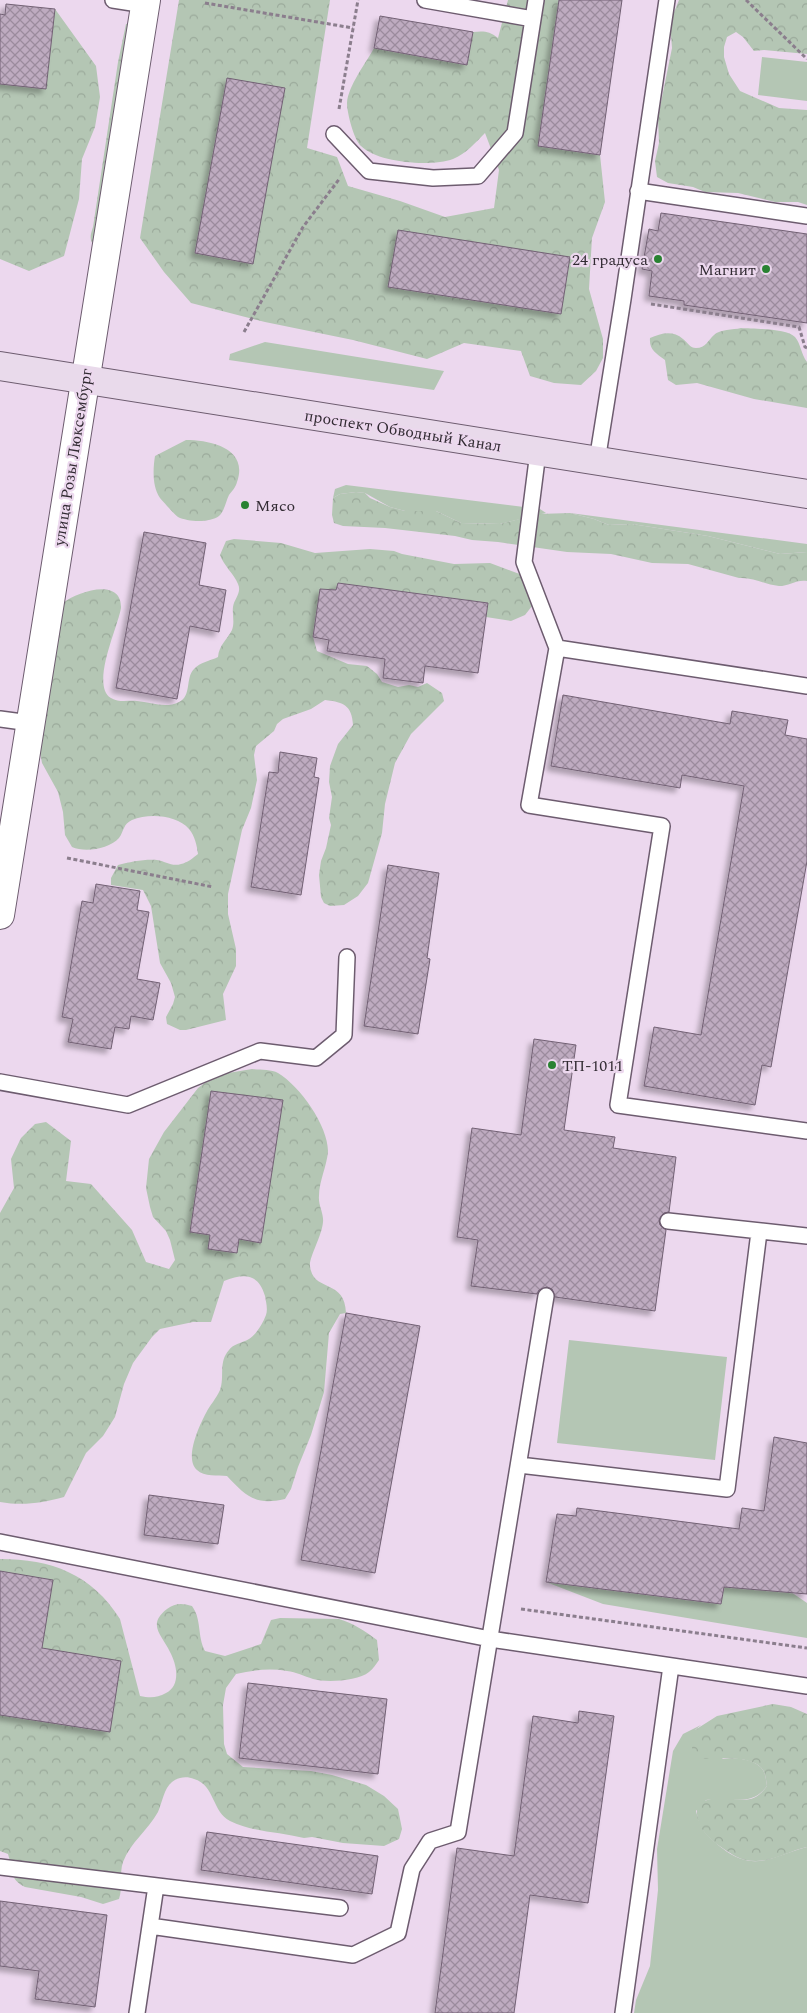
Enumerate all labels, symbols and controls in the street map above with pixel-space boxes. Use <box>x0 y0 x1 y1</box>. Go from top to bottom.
place label: 24 градуса <box>572 248 648 272</box>
marker: 24 градуса <box>652 253 664 265</box>
place label: Магнит <box>699 258 756 282</box>
marker: Магнит <box>760 263 772 275</box>
street label: улица Розы Люксембург <box>47 367 99 549</box>
street label: проспект Обводный Канал <box>303 404 503 458</box>
place label: Мясо <box>255 494 295 518</box>
marker: Мясо <box>239 499 251 511</box>
place label: ТП-1011 <box>562 1054 623 1078</box>
marker: ТП-1011 <box>546 1059 558 1071</box>

